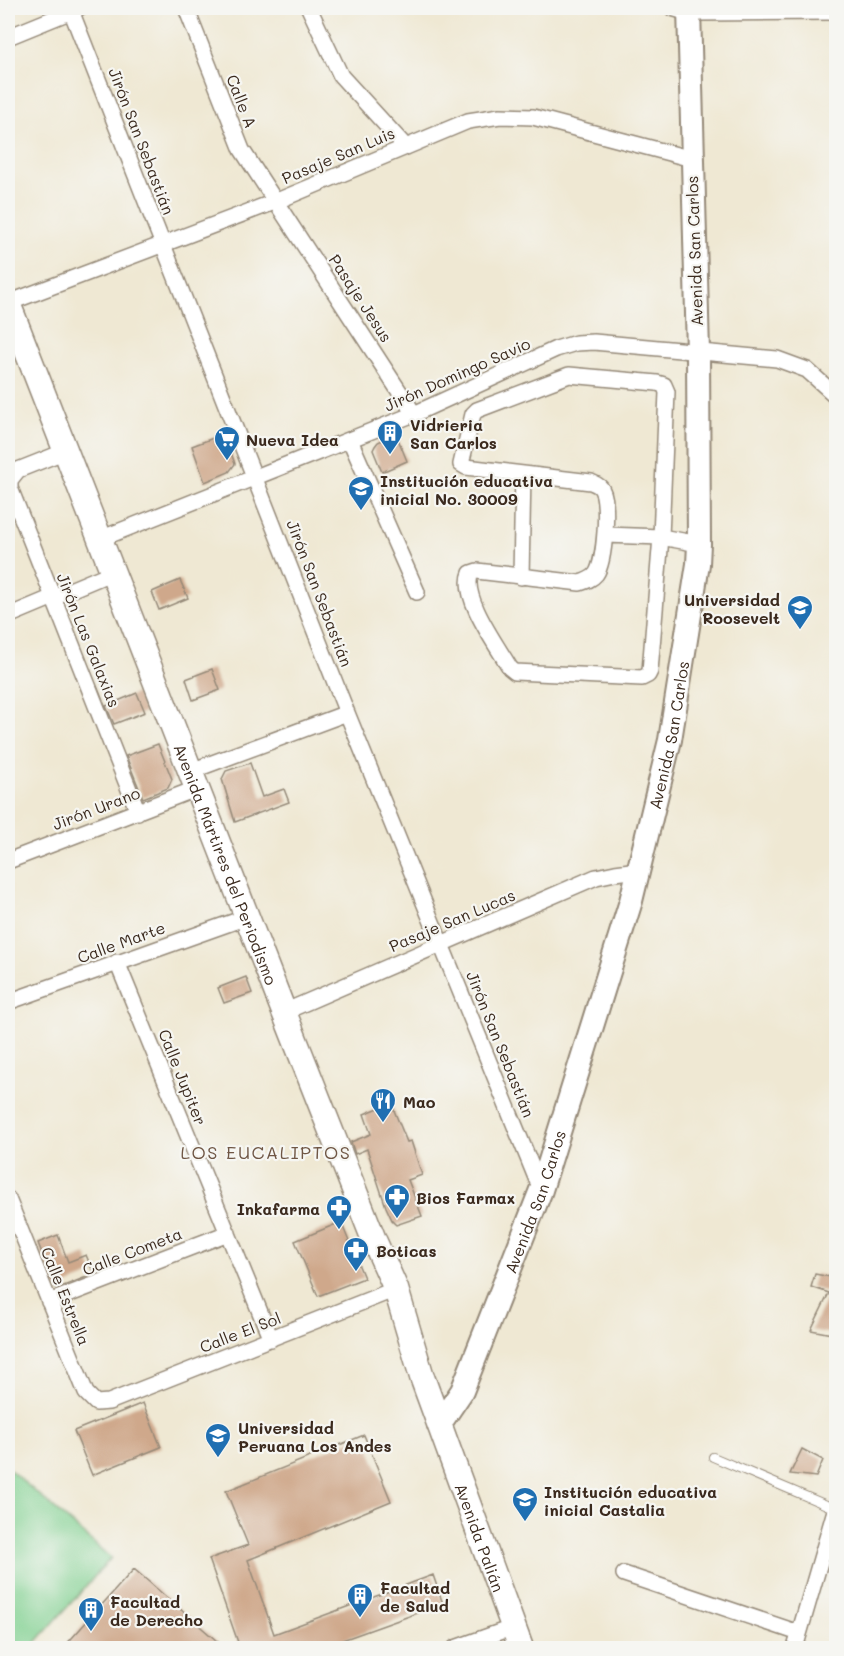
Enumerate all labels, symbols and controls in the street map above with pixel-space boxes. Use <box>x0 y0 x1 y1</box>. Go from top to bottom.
street label: Jirón San Sebastián <box>104 65 180 217</box>
street label: Calle A <box>222 71 262 131</box>
street label: Pasaje San Luis <box>278 122 398 188</box>
street label: Avenida San Carlos <box>681 175 707 327</box>
street label: Pasaje Jesus <box>325 250 397 346</box>
street label: Jirón Domingo Savio <box>381 332 533 416</box>
place label: Vidrieria San Carlos <box>410 414 497 453</box>
building icon: Vidrieria San Carlos <box>375 418 405 456</box>
supermarket icon: Nueva Idea <box>212 424 242 462</box>
place label: Nueva Idea <box>246 429 339 450</box>
place label: Institución educativa inicial No. 30009 <box>380 470 553 509</box>
school or university icon: Institución educativa inicial No. 30009 <box>346 474 376 512</box>
street label: Jirón San Sebastián <box>282 517 358 669</box>
street label: Jirón Las Galaxias <box>52 570 126 710</box>
place label: Universidad Roosevelt <box>684 589 780 628</box>
school or university icon: Universidad Roosevelt <box>785 593 815 631</box>
street label: Avenida San Carlos <box>643 659 693 811</box>
street label: Avenida Mártires del Periodismo <box>170 740 283 988</box>
street label: Jirón Urano <box>49 782 143 834</box>
street label: Pasaje San Lucas <box>386 884 518 956</box>
street label: Calle Marte <box>74 916 168 968</box>
street label: Jirón San Sebastián <box>462 968 540 1120</box>
street label: Calle Jupiter <box>154 1026 212 1128</box>
restaurant icon: Mao <box>368 1086 398 1124</box>
place label: Mao <box>403 1091 436 1112</box>
street label: Avenida San Carlos <box>499 1127 570 1276</box>
district label: LOS EUCALIPTOS <box>180 1140 352 1164</box>
pharmacy icon: Bios Farmax <box>382 1182 412 1220</box>
place label: Bios Farmax <box>416 1187 515 1208</box>
pharmacy icon: Inkafarma <box>324 1193 354 1231</box>
place label: Inkafarma <box>237 1198 320 1219</box>
street label: Calle Cometa <box>79 1222 185 1280</box>
pharmacy icon: Boticas <box>341 1235 371 1273</box>
place label: Boticas <box>376 1240 436 1261</box>
street label: Calle Estrella <box>37 1244 95 1348</box>
street label: Calle El Sol <box>196 1307 284 1357</box>
place label: Universidad Peruana Los Andes <box>238 1417 391 1456</box>
school or university icon: Universidad Peruana Los Andes <box>203 1421 233 1459</box>
street label: Avenida Palián <box>451 1480 510 1595</box>
place label: Institución educativa inicial Castalia <box>544 1481 717 1520</box>
school or university icon: Institución educativa inicial Castalia <box>510 1485 540 1523</box>
place label: Facultad de Salud <box>380 1577 450 1616</box>
building icon: Facultad de Salud <box>345 1581 375 1619</box>
place label: Facultad de Derecho <box>110 1591 203 1630</box>
building icon: Facultad de Derecho <box>76 1595 106 1633</box>

